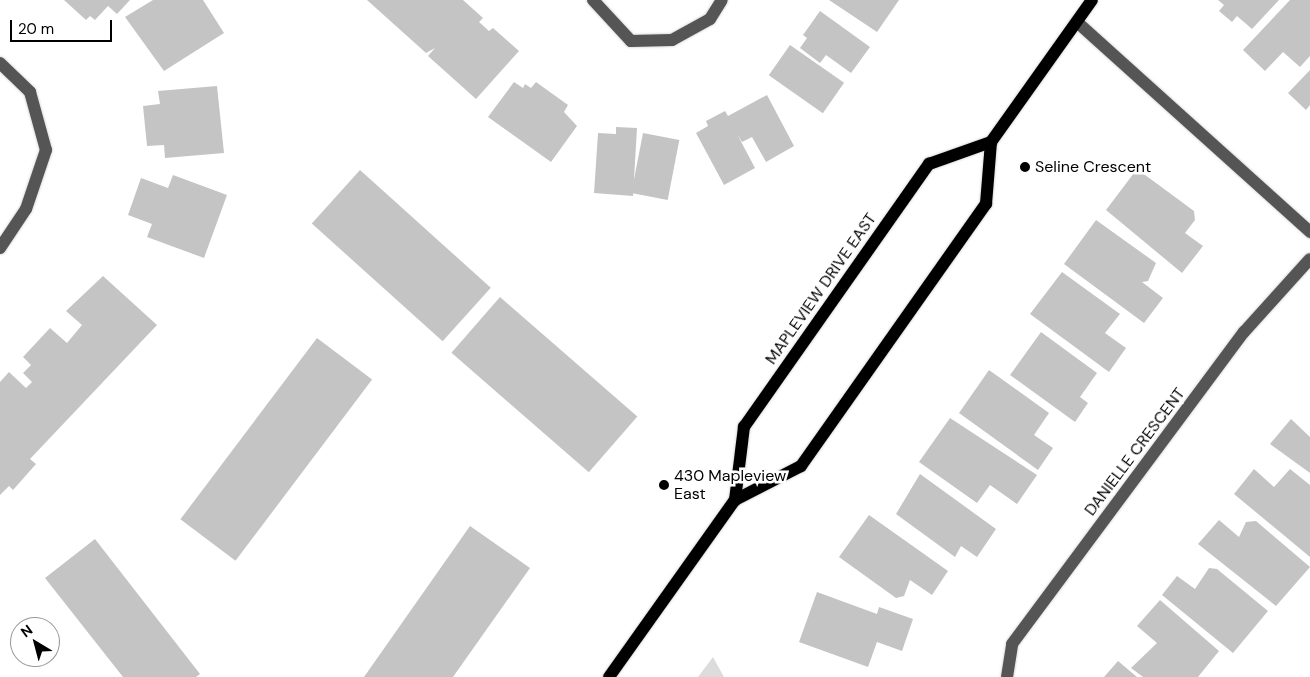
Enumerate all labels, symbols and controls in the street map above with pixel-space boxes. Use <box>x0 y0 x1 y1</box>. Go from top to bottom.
scale bar <box>12 10 115 42</box>
text: 20 m <box>18 19 54 39</box>
place label: Seline Crescent <box>1035 157 1151 177</box>
marker: Seline Crescent <box>1019 161 1031 173</box>
street label: MAPLEVIEW DRIVE EAST <box>762 210 880 368</box>
street label: DANIELLE CRESCENT <box>1081 384 1189 520</box>
place label: 430 Mapleview East <box>674 466 786 504</box>
marker: 430 Mapleview East <box>658 479 670 491</box>
north arrow <box>10 617 60 667</box>
text: N <box>17 621 36 641</box>

